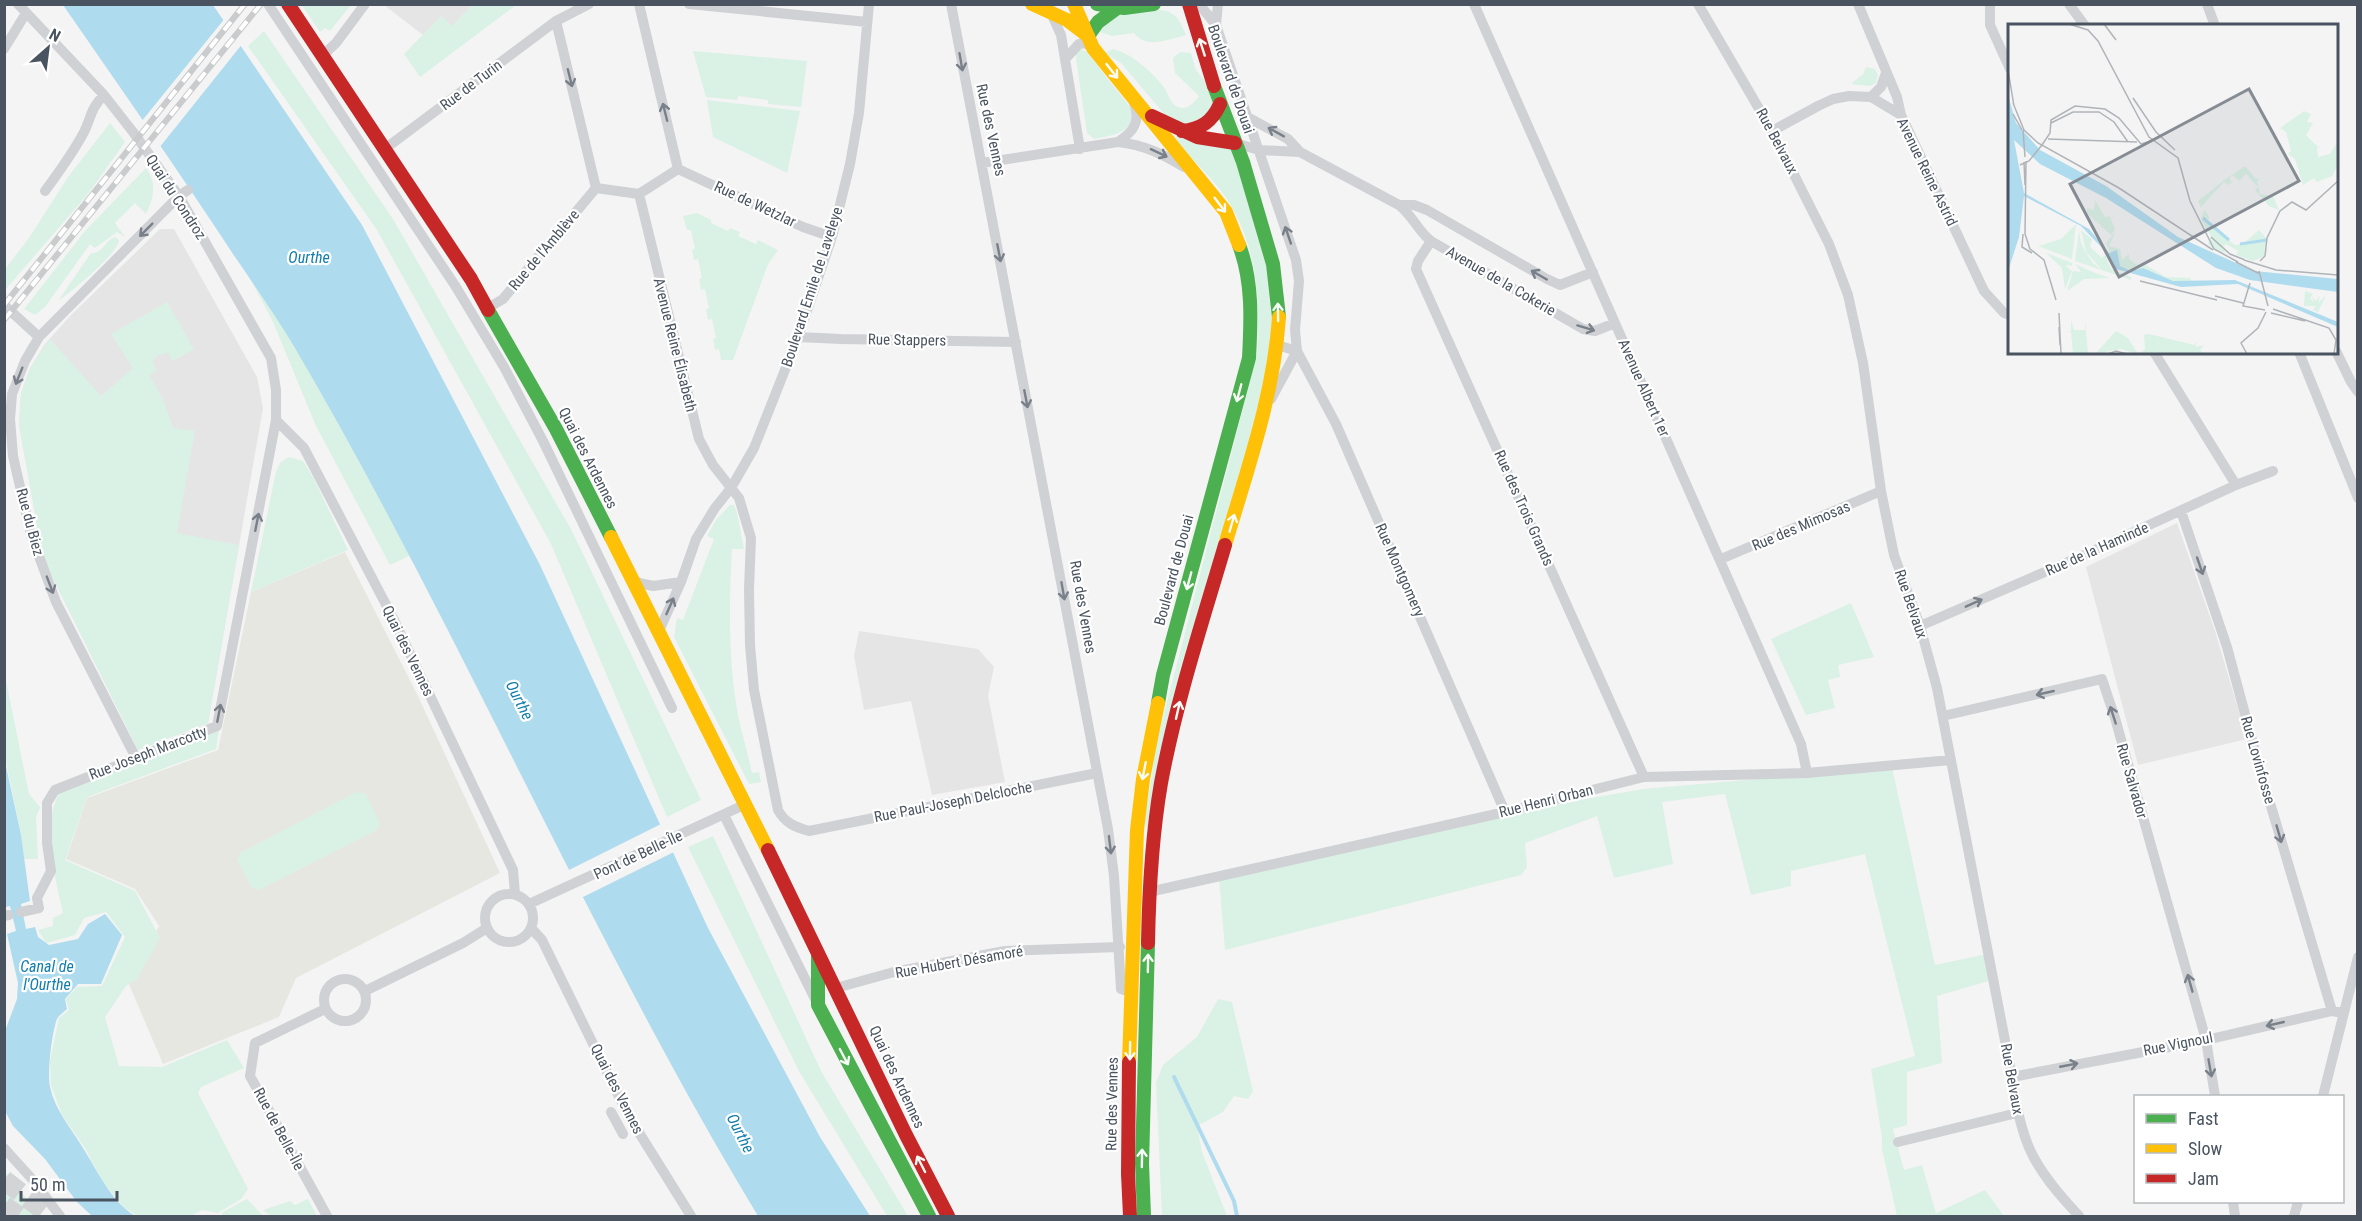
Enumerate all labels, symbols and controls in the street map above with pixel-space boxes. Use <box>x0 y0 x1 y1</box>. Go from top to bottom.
north arrow <box>18 18 78 78</box>
street label: Boulevard de Douai <box>1204 22 1258 136</box>
inset map <box>2008 24 2338 354</box>
text: N <box>46 25 64 46</box>
one-way arrow <box>1196 38 1207 57</box>
one-way arrow <box>956 52 967 71</box>
street label: Rue de Turin <box>436 56 506 114</box>
one-way arrow <box>1106 63 1119 79</box>
one-way arrow <box>564 68 576 87</box>
street label: Rue des Vennes <box>972 82 1010 178</box>
one-way arrow <box>658 103 670 122</box>
street label: Rue Belvaux <box>1752 105 1802 177</box>
street label: Avenue Reine Astrid <box>1893 115 1961 229</box>
one-way arrow <box>1268 126 1285 138</box>
one-way arrow <box>1149 148 1167 159</box>
street label: Quai du Condroz <box>142 151 210 243</box>
street label: Rue de Wetzlar <box>711 177 799 231</box>
one-way arrow <box>1214 197 1226 213</box>
street label: Boulevard Emile de Laveleye <box>778 205 846 369</box>
street label: Rue de l'Amblève <box>505 206 583 294</box>
one-way arrow <box>139 223 154 238</box>
one-way arrow <box>1282 226 1293 245</box>
street label: Avenue de la Cokerie <box>1443 242 1559 320</box>
one-way arrow <box>994 243 1005 263</box>
water label: Ourthe <box>288 248 330 267</box>
one-way arrow <box>1531 269 1548 281</box>
street label: Avenue Reine Élisabeth <box>650 276 700 414</box>
one-way arrow <box>1272 303 1284 323</box>
one-way arrow <box>1576 323 1595 334</box>
street label: Rue Stappers <box>868 330 946 350</box>
street label: Avenue Albert 1er <box>1614 336 1674 440</box>
one-way arrow <box>13 366 24 385</box>
one-way arrow <box>1233 383 1245 402</box>
one-way arrow <box>1021 389 1032 409</box>
street label: Quai des Ardennes <box>555 404 621 512</box>
street label: Rue des Trois Grands <box>1490 447 1558 569</box>
street label: Rue du Biez <box>12 486 48 558</box>
street label: Rue des Mimosas <box>1749 497 1853 555</box>
one-way arrow <box>252 512 263 532</box>
street label: Boulevard de Douai <box>1151 513 1197 627</box>
one-way arrow <box>1227 513 1238 532</box>
street label: Rue de la Haminde <box>2043 518 2151 580</box>
street label: Rue Montgomery <box>1371 520 1429 620</box>
one-way arrow <box>2195 556 2206 575</box>
street label: Rue des Vennes <box>1066 559 1100 655</box>
street label: Rue Belvaux <box>1891 567 1931 641</box>
one-way arrow <box>1182 571 1194 590</box>
one-way arrow <box>45 575 56 594</box>
one-way arrow <box>1058 580 1069 600</box>
one-way arrow <box>1964 597 1982 608</box>
one-way arrow <box>665 598 677 616</box>
street label: Quai des Vennes <box>378 603 438 699</box>
water label: Ourthe <box>502 678 537 723</box>
one-way arrow <box>2035 687 2054 699</box>
one-way arrow <box>1173 701 1184 720</box>
one-way arrow <box>214 704 225 723</box>
one-way arrow <box>2107 706 2118 725</box>
street label: Rue Lovinfosse <box>2237 714 2279 806</box>
street label: Rue Joseph Marcotty <box>86 722 210 784</box>
street label: Rue Salvador <box>2113 741 2151 821</box>
one-way arrow <box>1138 761 1149 780</box>
street label: Rue Paul-Joseph Delcloche <box>873 778 1033 826</box>
street label: Rue Henri Orban <box>1497 781 1595 821</box>
one-way arrow <box>2274 824 2285 843</box>
street label: Pont de Belle-Île <box>591 827 685 883</box>
one-way arrow <box>1105 834 1116 854</box>
street label: Rue Hubert Désamoré <box>894 942 1024 982</box>
one-way arrow <box>1142 954 1154 974</box>
water label: Canal de l'Ourthe <box>20 957 74 994</box>
one-way arrow <box>2183 974 2195 993</box>
one-way arrow <box>2265 1019 2285 1030</box>
street label: Quai des Ardennes <box>865 1023 929 1131</box>
street label: Rue Vignoul <box>2142 1028 2214 1060</box>
one-way arrow <box>1124 1040 1136 1060</box>
street label: Quai des Vennes <box>587 1041 647 1137</box>
street label: Rue Belvaux <box>1997 1042 2027 1116</box>
one-way arrow <box>839 1047 850 1065</box>
street label: Rue des Vennes <box>1102 1057 1122 1151</box>
one-way arrow <box>2205 1058 2216 1077</box>
one-way arrow <box>2059 1059 2079 1070</box>
street label: Rue de Belle-Île <box>250 1085 308 1173</box>
legend <box>2134 1095 2344 1203</box>
text: Fast <box>2188 1108 2219 1129</box>
water label: Ourthe <box>723 1111 758 1156</box>
text: Slow <box>2188 1138 2223 1159</box>
one-way arrow <box>1136 1149 1148 1169</box>
one-way arrow <box>915 1156 926 1174</box>
scale bar <box>21 1164 117 1202</box>
text: Jam <box>2188 1168 2219 1189</box>
text: 50 m <box>30 1174 65 1195</box>

